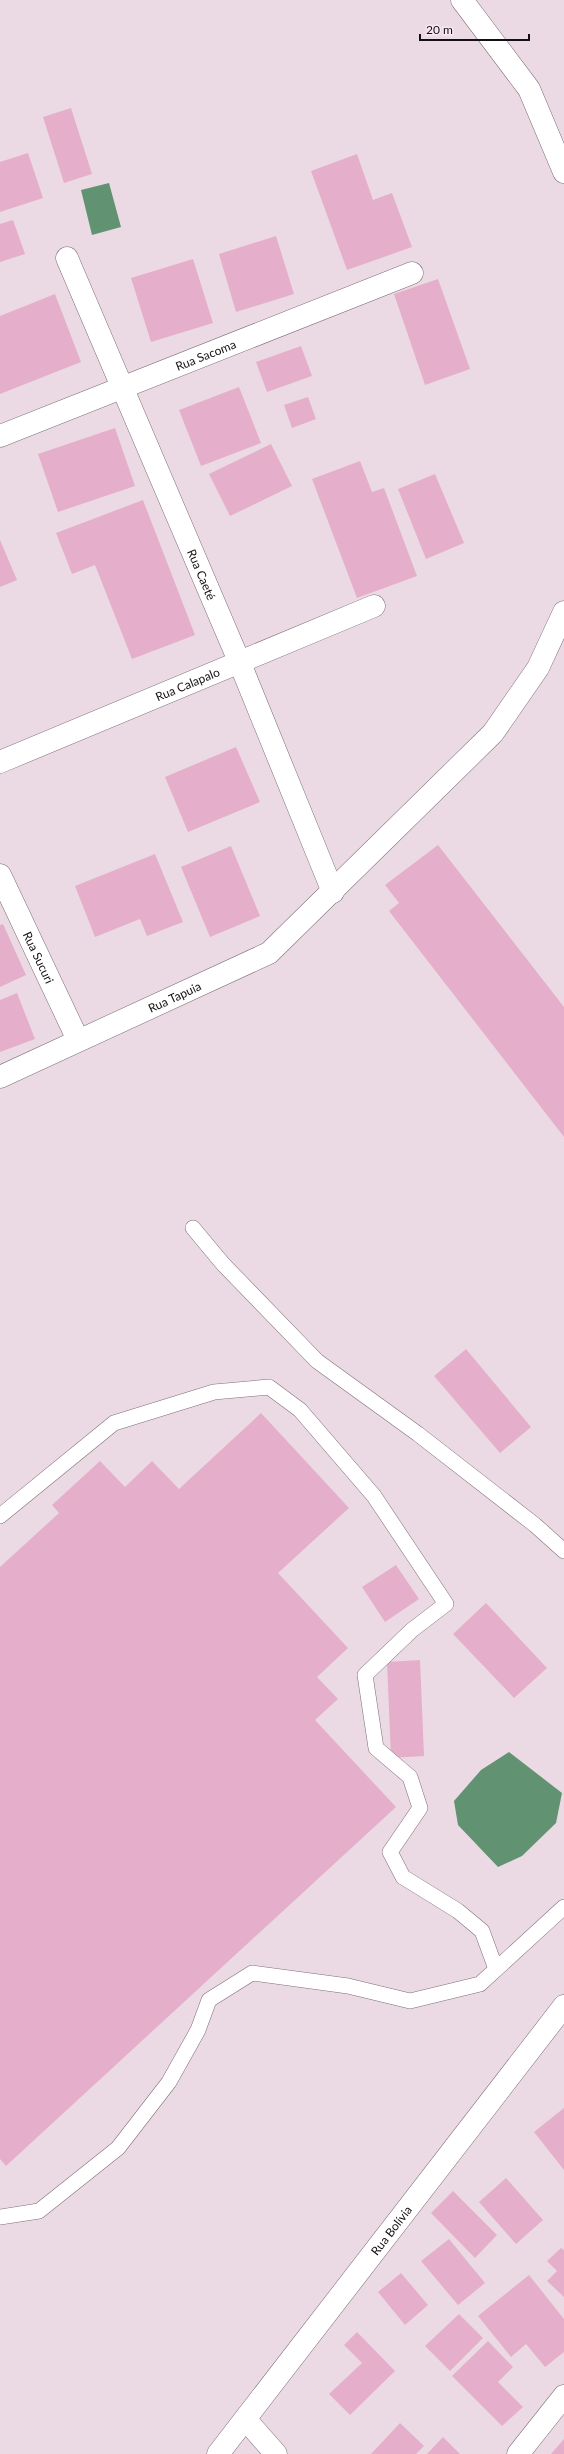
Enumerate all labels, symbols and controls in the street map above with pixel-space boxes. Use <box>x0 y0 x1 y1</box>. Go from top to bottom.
scale bar <box>420 16 529 42</box>
text: 20 m <box>426 22 453 37</box>
street label: Rua Sacoma <box>173 336 238 373</box>
street label: Rua Caeté <box>185 547 220 602</box>
street label: Rua Calapalo <box>153 664 222 704</box>
street label: Rua Sucuri <box>20 929 58 986</box>
street label: Rua Tapuia <box>146 978 203 1015</box>
street label: Rua Bolívia <box>367 2202 415 2258</box>

